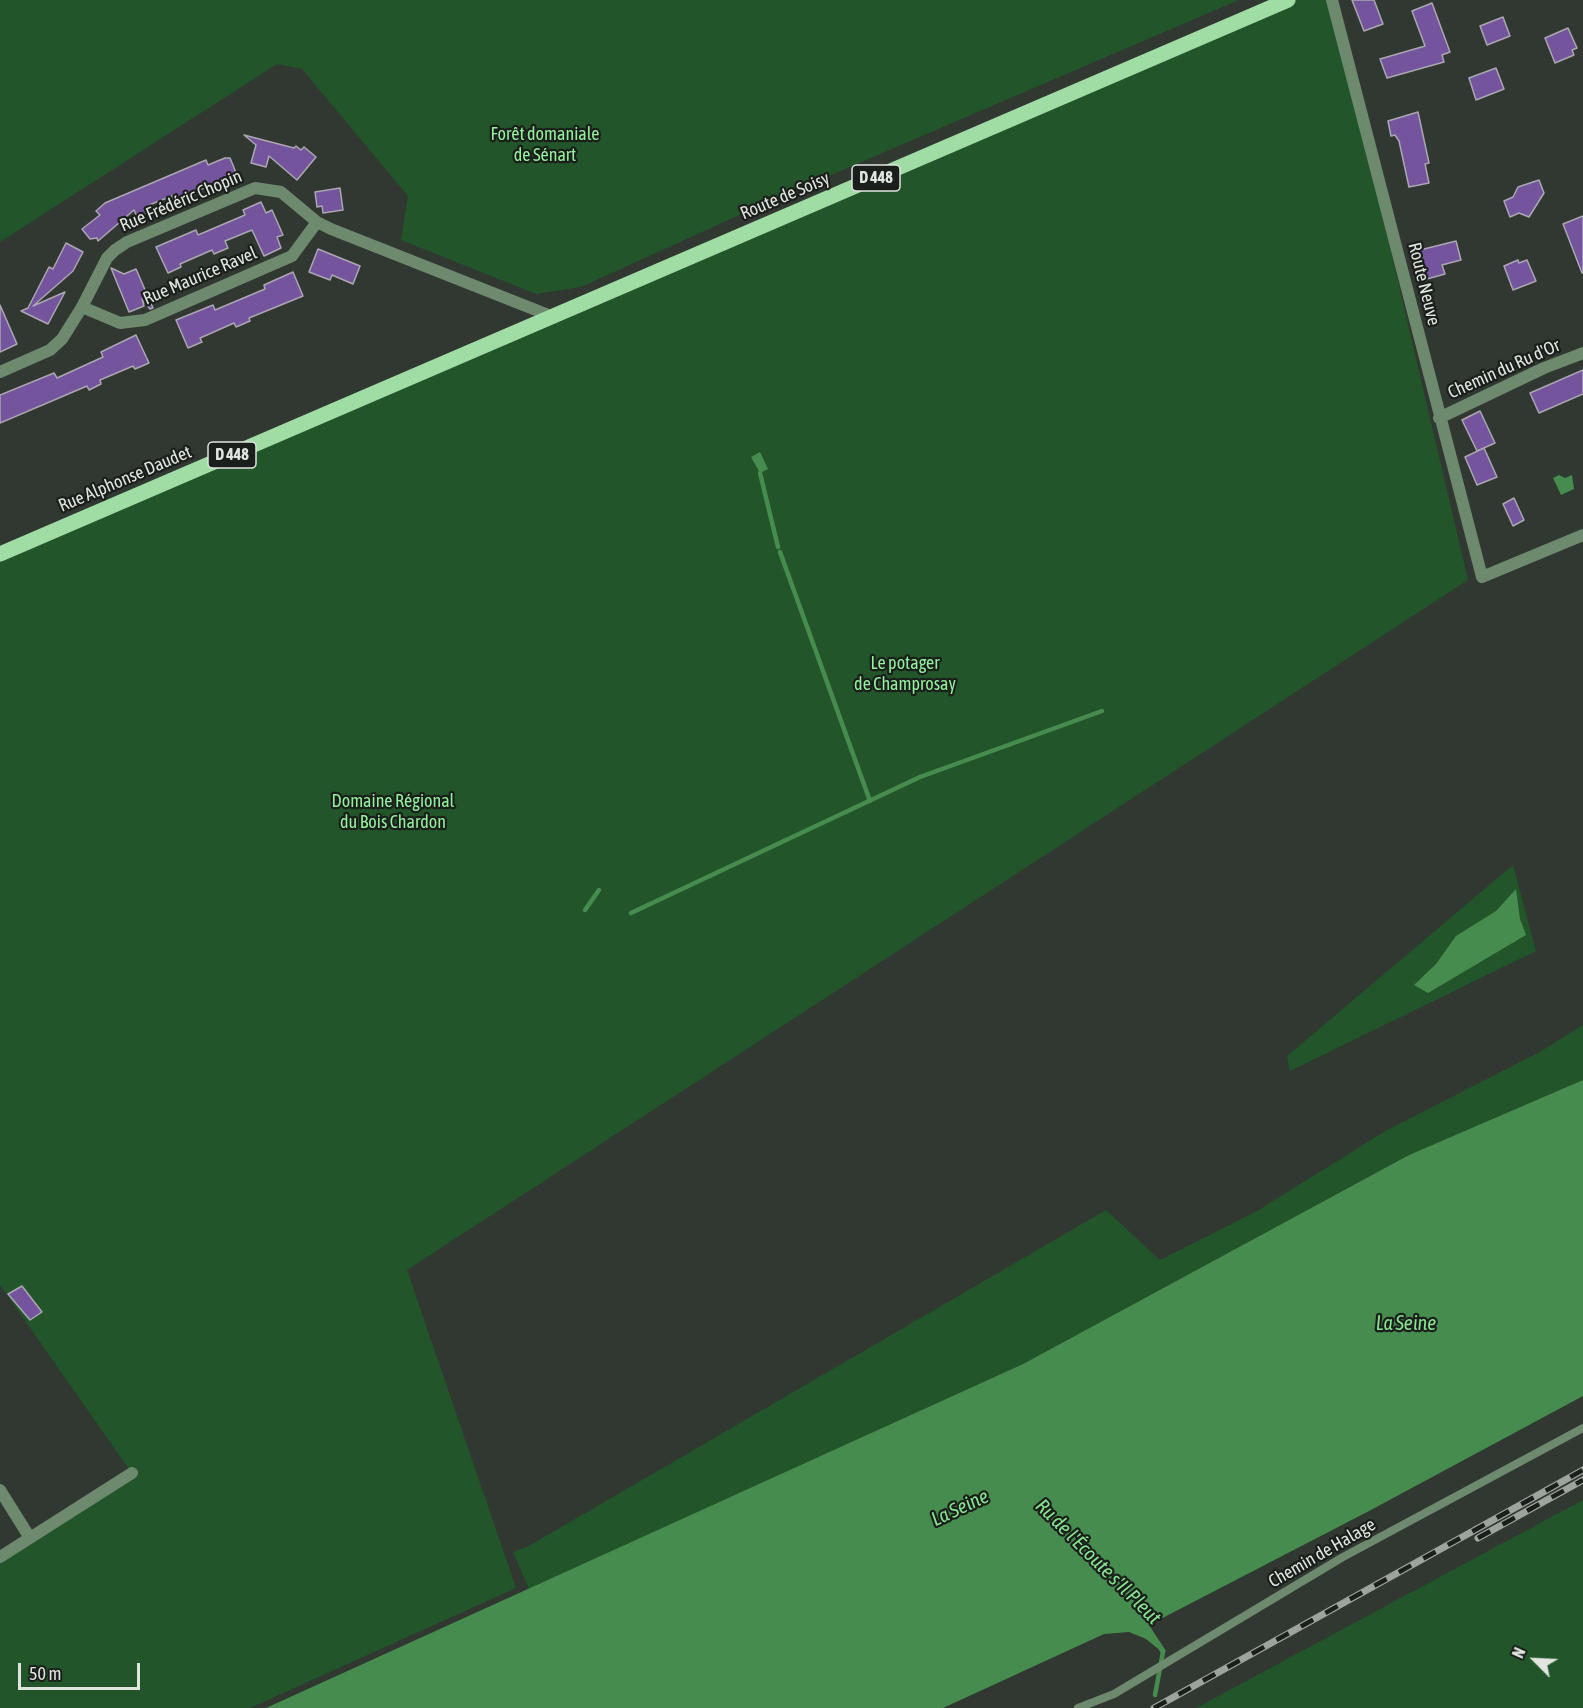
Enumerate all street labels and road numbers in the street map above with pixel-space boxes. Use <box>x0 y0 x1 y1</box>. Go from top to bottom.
road number: D 448 <box>852 165 900 191</box>
street label: Rue Frédéric Chopin <box>117 166 245 236</box>
street label: Route de Soisy <box>737 168 833 224</box>
street label: Route Neuve <box>1403 240 1445 328</box>
street label: Rue Maurice Ravel <box>140 242 260 310</box>
street label: Chemin du Ru d'Or <box>1445 335 1563 403</box>
street label: Rue Alphonse Daudet <box>55 441 195 517</box>
road number: D 448 <box>208 442 256 468</box>
street label: Chemin de Halage <box>1265 1514 1379 1592</box>

